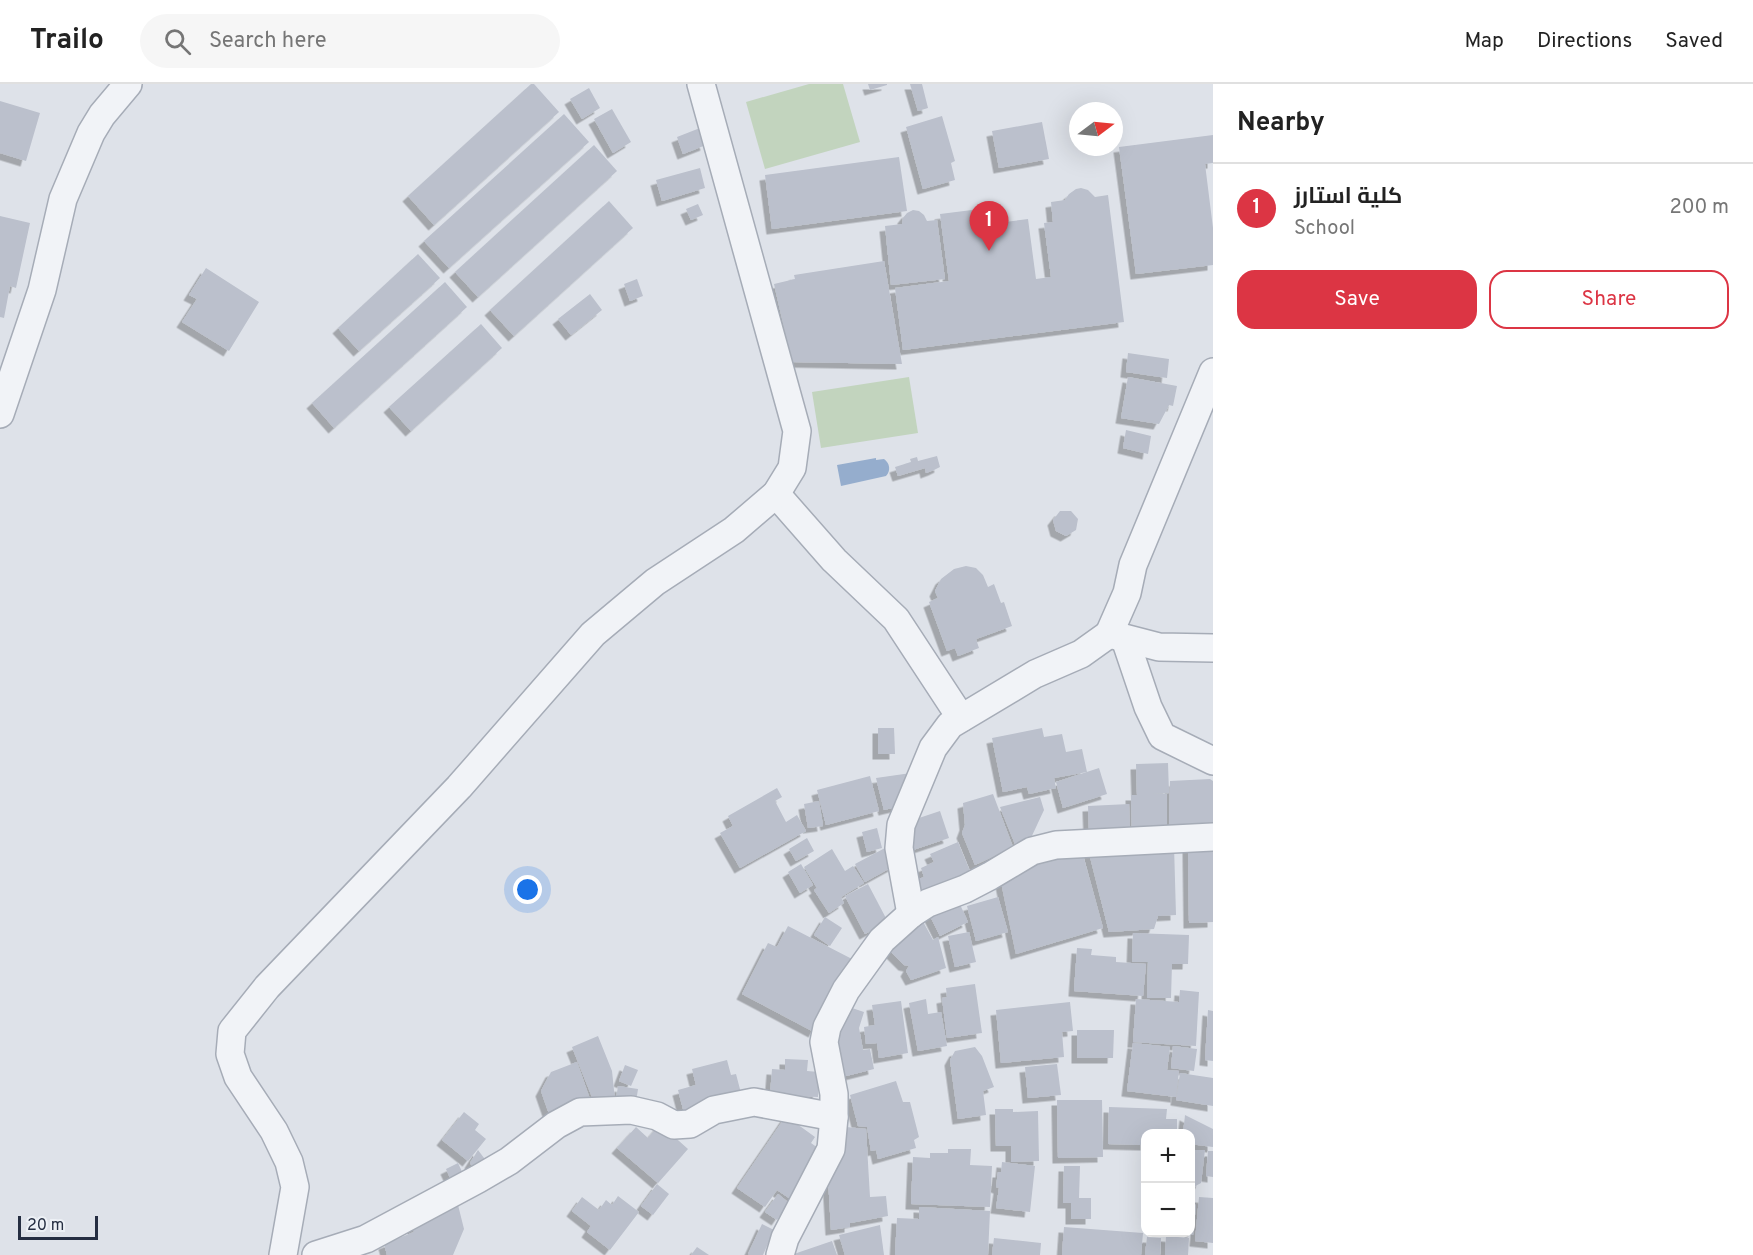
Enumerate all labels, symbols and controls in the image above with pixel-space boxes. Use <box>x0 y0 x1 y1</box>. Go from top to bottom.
search box <box>140 14 560 68</box>
text: Trailo <box>30 23 104 59</box>
icon: search <box>161 25 194 58</box>
text: Search here <box>209 28 326 55</box>
text: Map <box>1464 28 1504 55</box>
text: Directions <box>1537 28 1632 55</box>
text: Saved <box>1665 28 1723 55</box>
north arrow <box>1069 102 1123 156</box>
text: Nearby <box>1237 107 1325 140</box>
text: كلية استارز <box>1294 184 1402 211</box>
text: 1 <box>1253 195 1261 221</box>
text: 200 m <box>1670 195 1729 221</box>
pin: 1 <box>970 202 1008 251</box>
text: School <box>1294 216 1355 242</box>
button: Save <box>1237 270 1477 329</box>
button: Share <box>1489 270 1729 329</box>
your location <box>513 875 542 904</box>
map controls <box>1141 1129 1195 1237</box>
button: + <box>1141 1129 1195 1183</box>
button: − <box>1141 1183 1195 1237</box>
scale bar <box>18 1213 98 1240</box>
text: 20 m <box>27 1216 64 1236</box>

